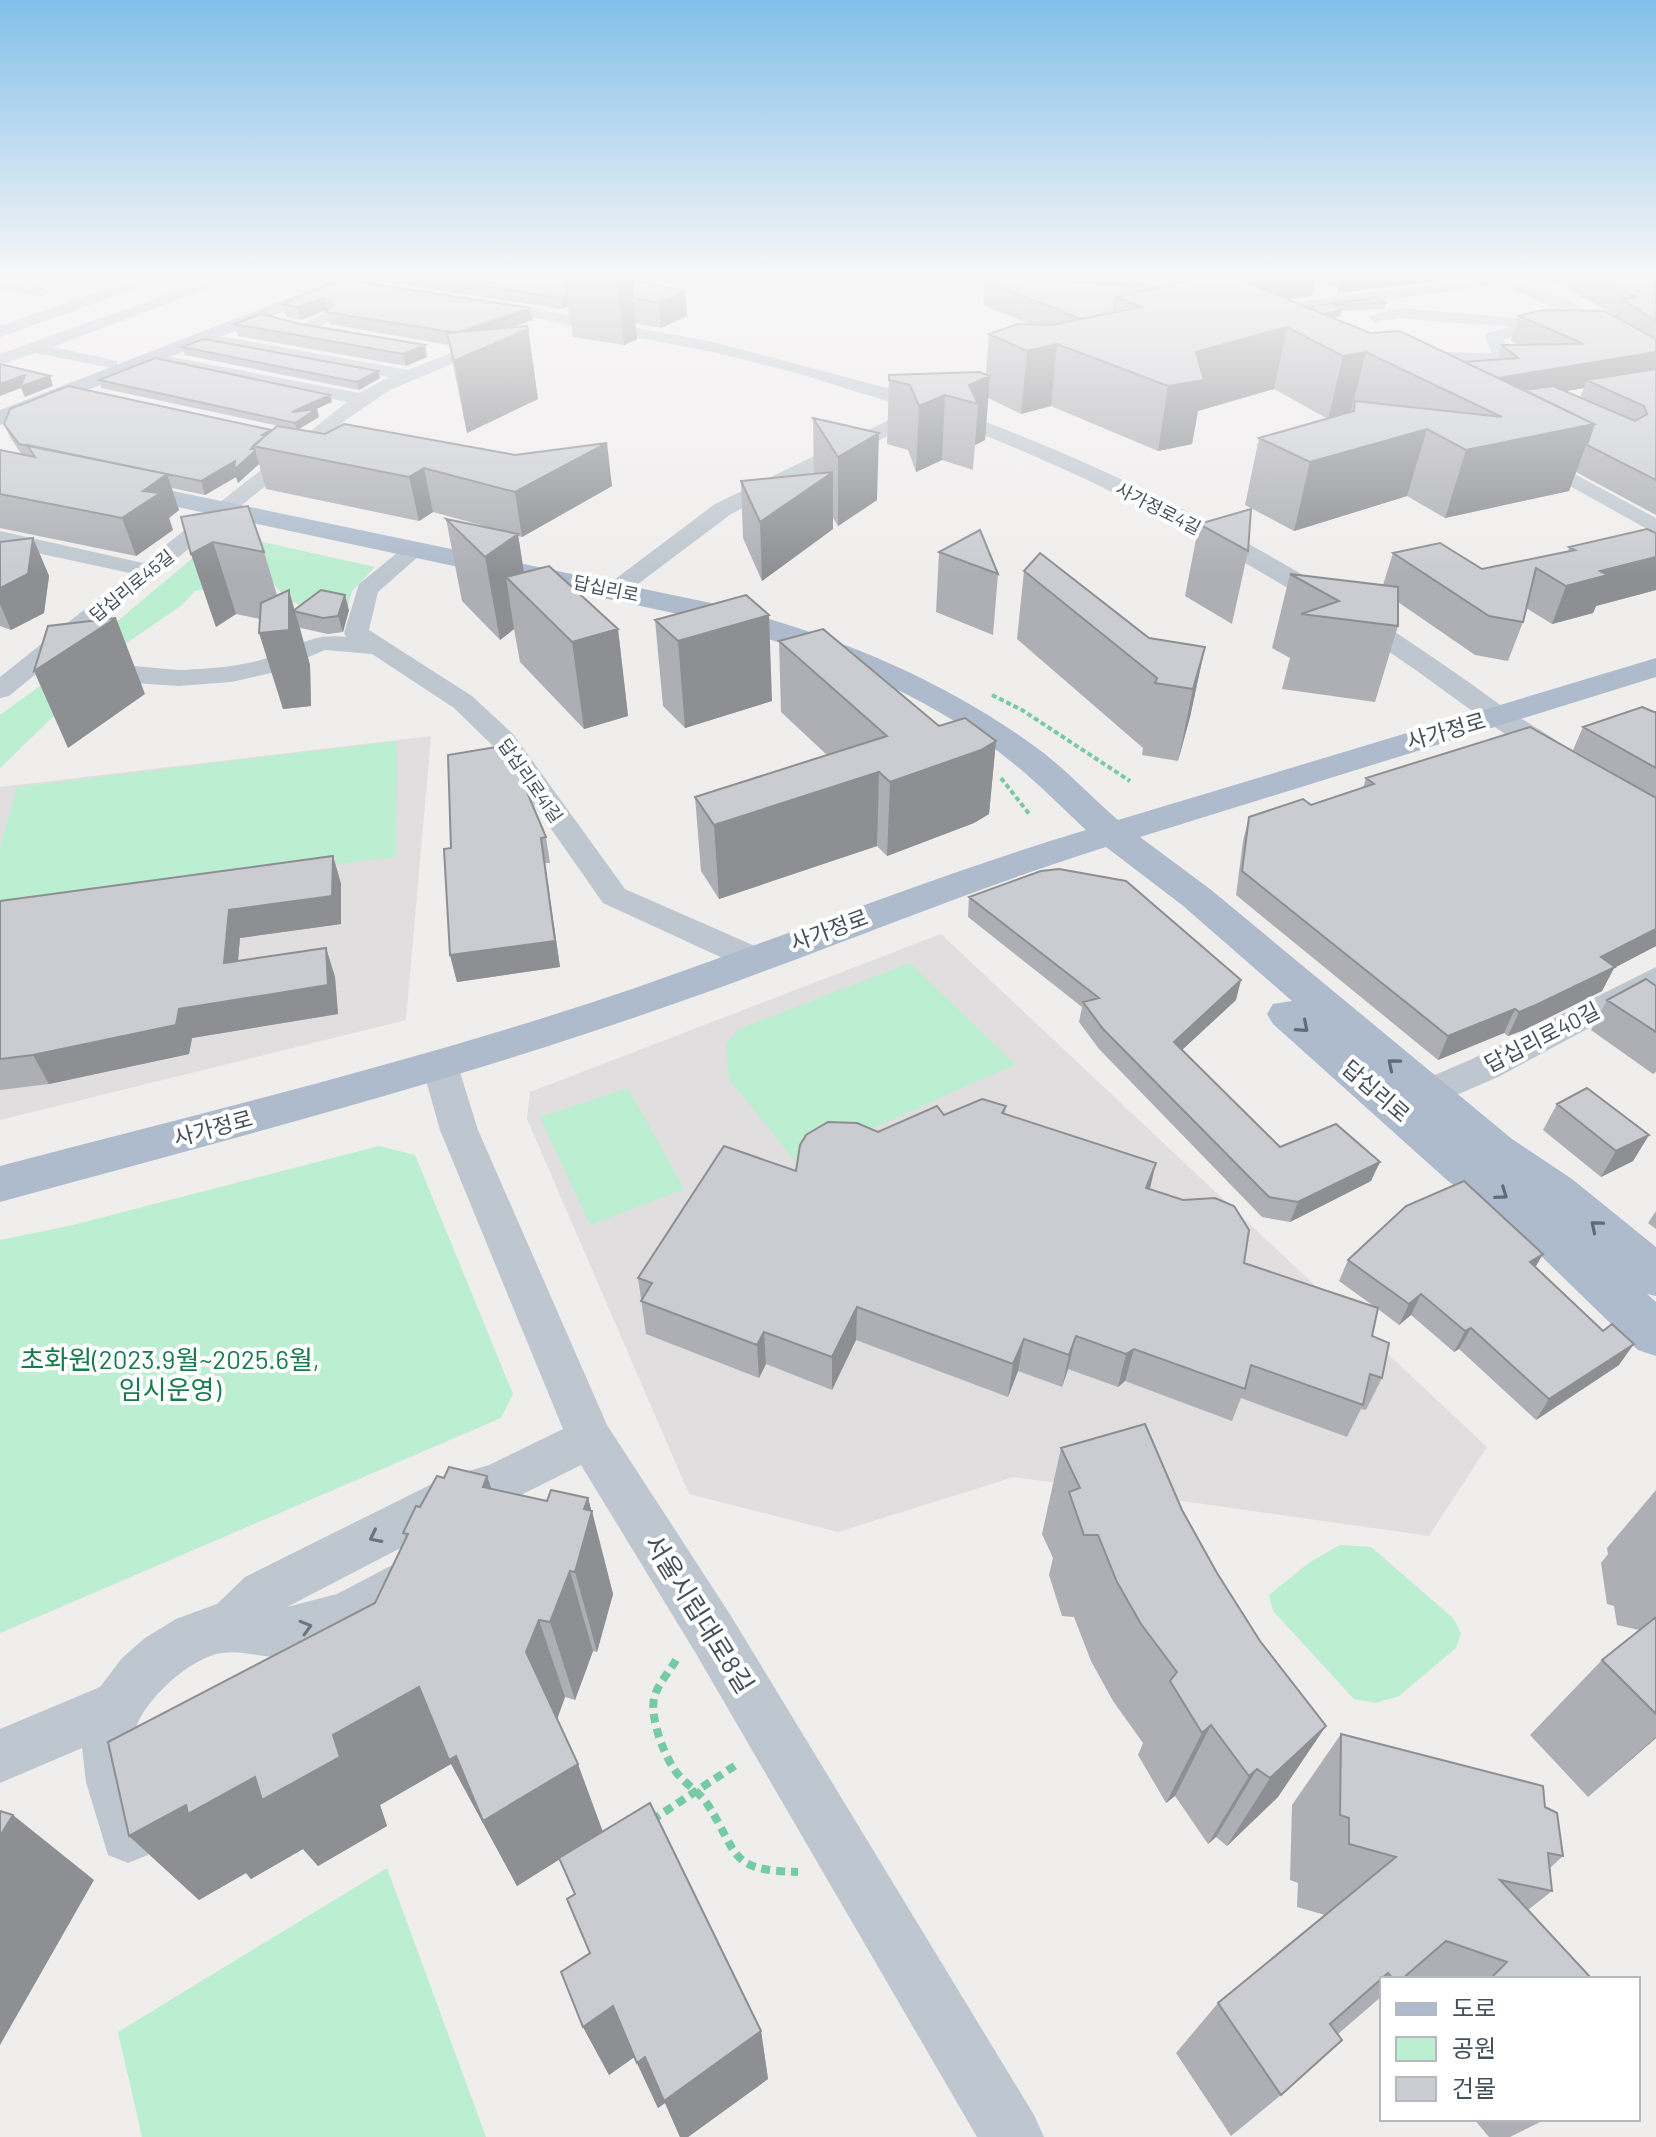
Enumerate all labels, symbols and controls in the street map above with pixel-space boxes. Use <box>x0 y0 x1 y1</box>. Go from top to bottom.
street label: 사가정로4길 <box>1112 477 1205 539</box>
street label: 답십리로45길 <box>85 545 178 626</box>
street label: 답십리로 <box>572 570 641 606</box>
street label: 사가정로 <box>1403 706 1488 754</box>
street label: 답십리로41길 <box>494 734 568 827</box>
street label: 사가정로 <box>786 903 871 955</box>
street label: 답십리로40길 <box>1480 996 1603 1076</box>
one-way arrow <box>1293 1017 1308 1032</box>
street label: 답십리로 <box>1338 1054 1416 1127</box>
one-way arrow <box>1388 1059 1402 1074</box>
street label: 사가정로 <box>170 1104 255 1150</box>
one-way arrow <box>1493 1184 1507 1199</box>
one-way arrow <box>1591 1221 1605 1236</box>
park label: 초화원(2023.9월~2025.6월, 임시운영) <box>20 1343 320 1404</box>
one-way arrow <box>368 1527 383 1542</box>
street label: 서울시립대로8길 <box>639 1528 761 1698</box>
one-way arrow <box>298 1620 312 1636</box>
legend <box>1380 1977 1640 2121</box>
text: 도로 <box>1452 1993 1496 2022</box>
text: 공원 <box>1452 2033 1496 2062</box>
text: 건물 <box>1452 2073 1496 2102</box>

